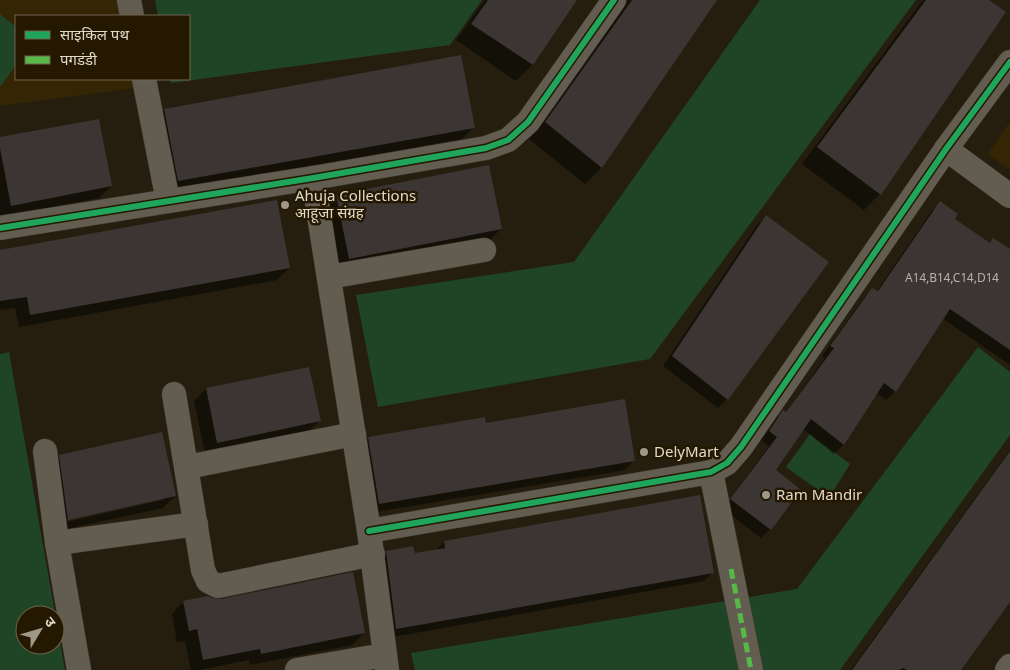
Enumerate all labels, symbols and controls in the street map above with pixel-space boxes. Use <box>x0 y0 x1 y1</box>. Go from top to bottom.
legend <box>15 15 190 80</box>
text: साइकिल पथ <box>60 27 129 46</box>
text: पगडंडी <box>60 52 98 71</box>
place label: Ahuja Collections आहूजा संग्रह <box>295 188 416 224</box>
marker: Ahuja Collections आहूजा संग्रह <box>279 199 291 211</box>
house number: A14,B14,C14,D14 <box>905 271 999 287</box>
place label: DelyMart <box>654 444 719 463</box>
marker: DelyMart <box>638 446 650 458</box>
place label: Ram Mandir <box>776 487 862 506</box>
marker: Ram Mandir <box>760 489 772 501</box>
north arrow <box>15 605 65 655</box>
text: उ <box>39 614 60 633</box>

